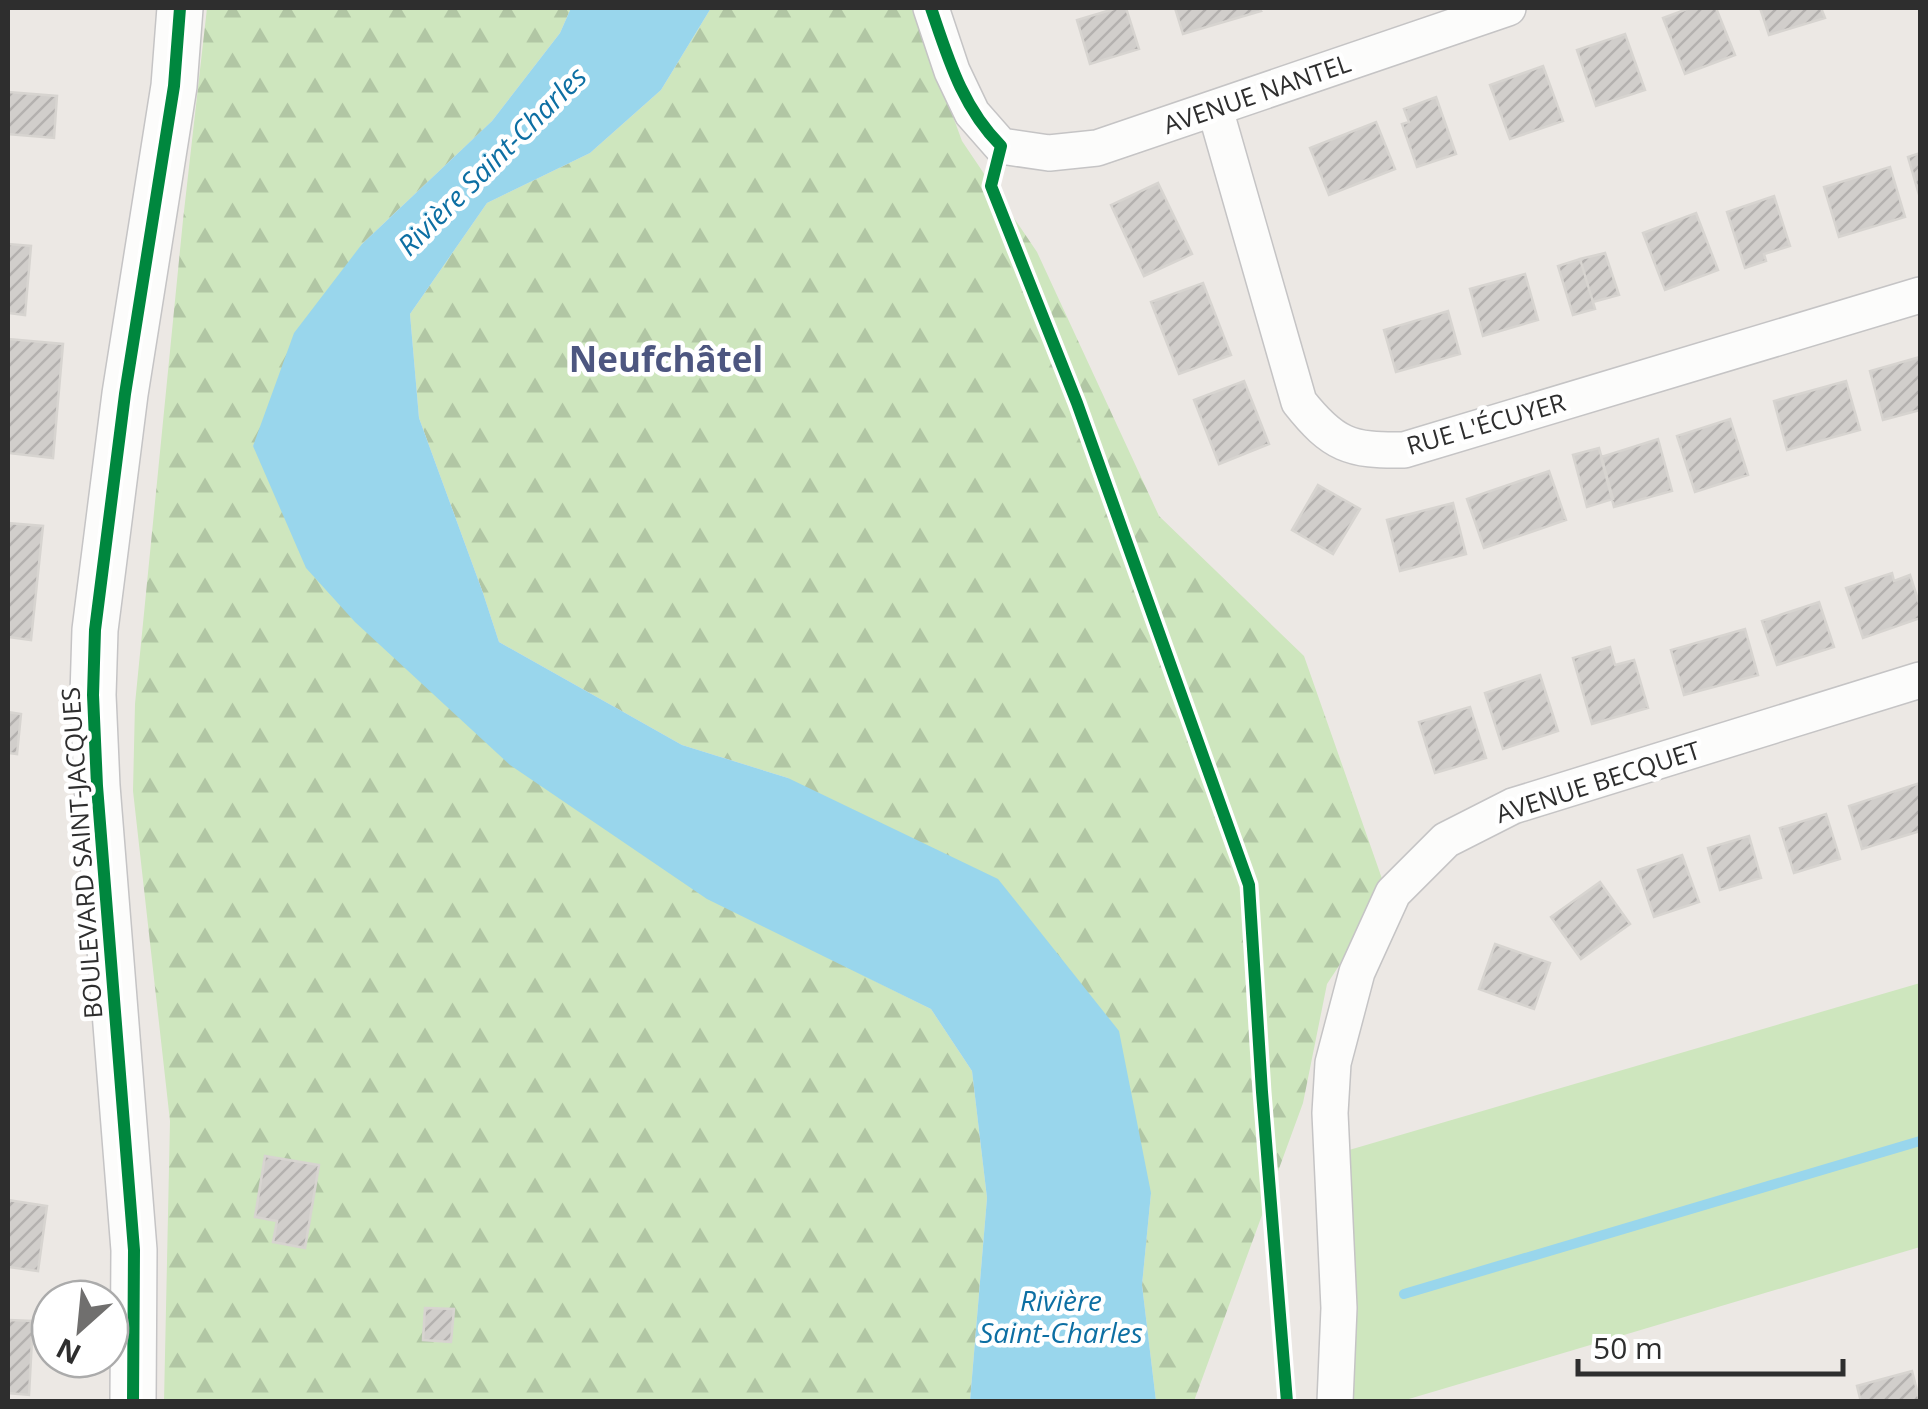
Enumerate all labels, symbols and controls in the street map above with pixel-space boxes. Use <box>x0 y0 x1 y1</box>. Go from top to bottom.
street label: AVENUE NANTEL <box>1158 45 1355 141</box>
water label: Rivière Saint-Charles <box>388 57 594 263</box>
district label: Neufchâtel <box>569 335 763 382</box>
street label: RUE L'ÉCUYER <box>1402 384 1570 462</box>
street label: BOULEVARD SAINT-JACQUES <box>52 686 110 1020</box>
street label: AVENUE BECQUET <box>1491 732 1705 830</box>
north arrow <box>30 1279 130 1379</box>
water label: Rivière Saint-Charles <box>979 1281 1143 1351</box>
scale bar <box>1578 1314 1843 1376</box>
text: 50 m <box>1593 1327 1663 1368</box>
text: N <box>49 1330 87 1374</box>

